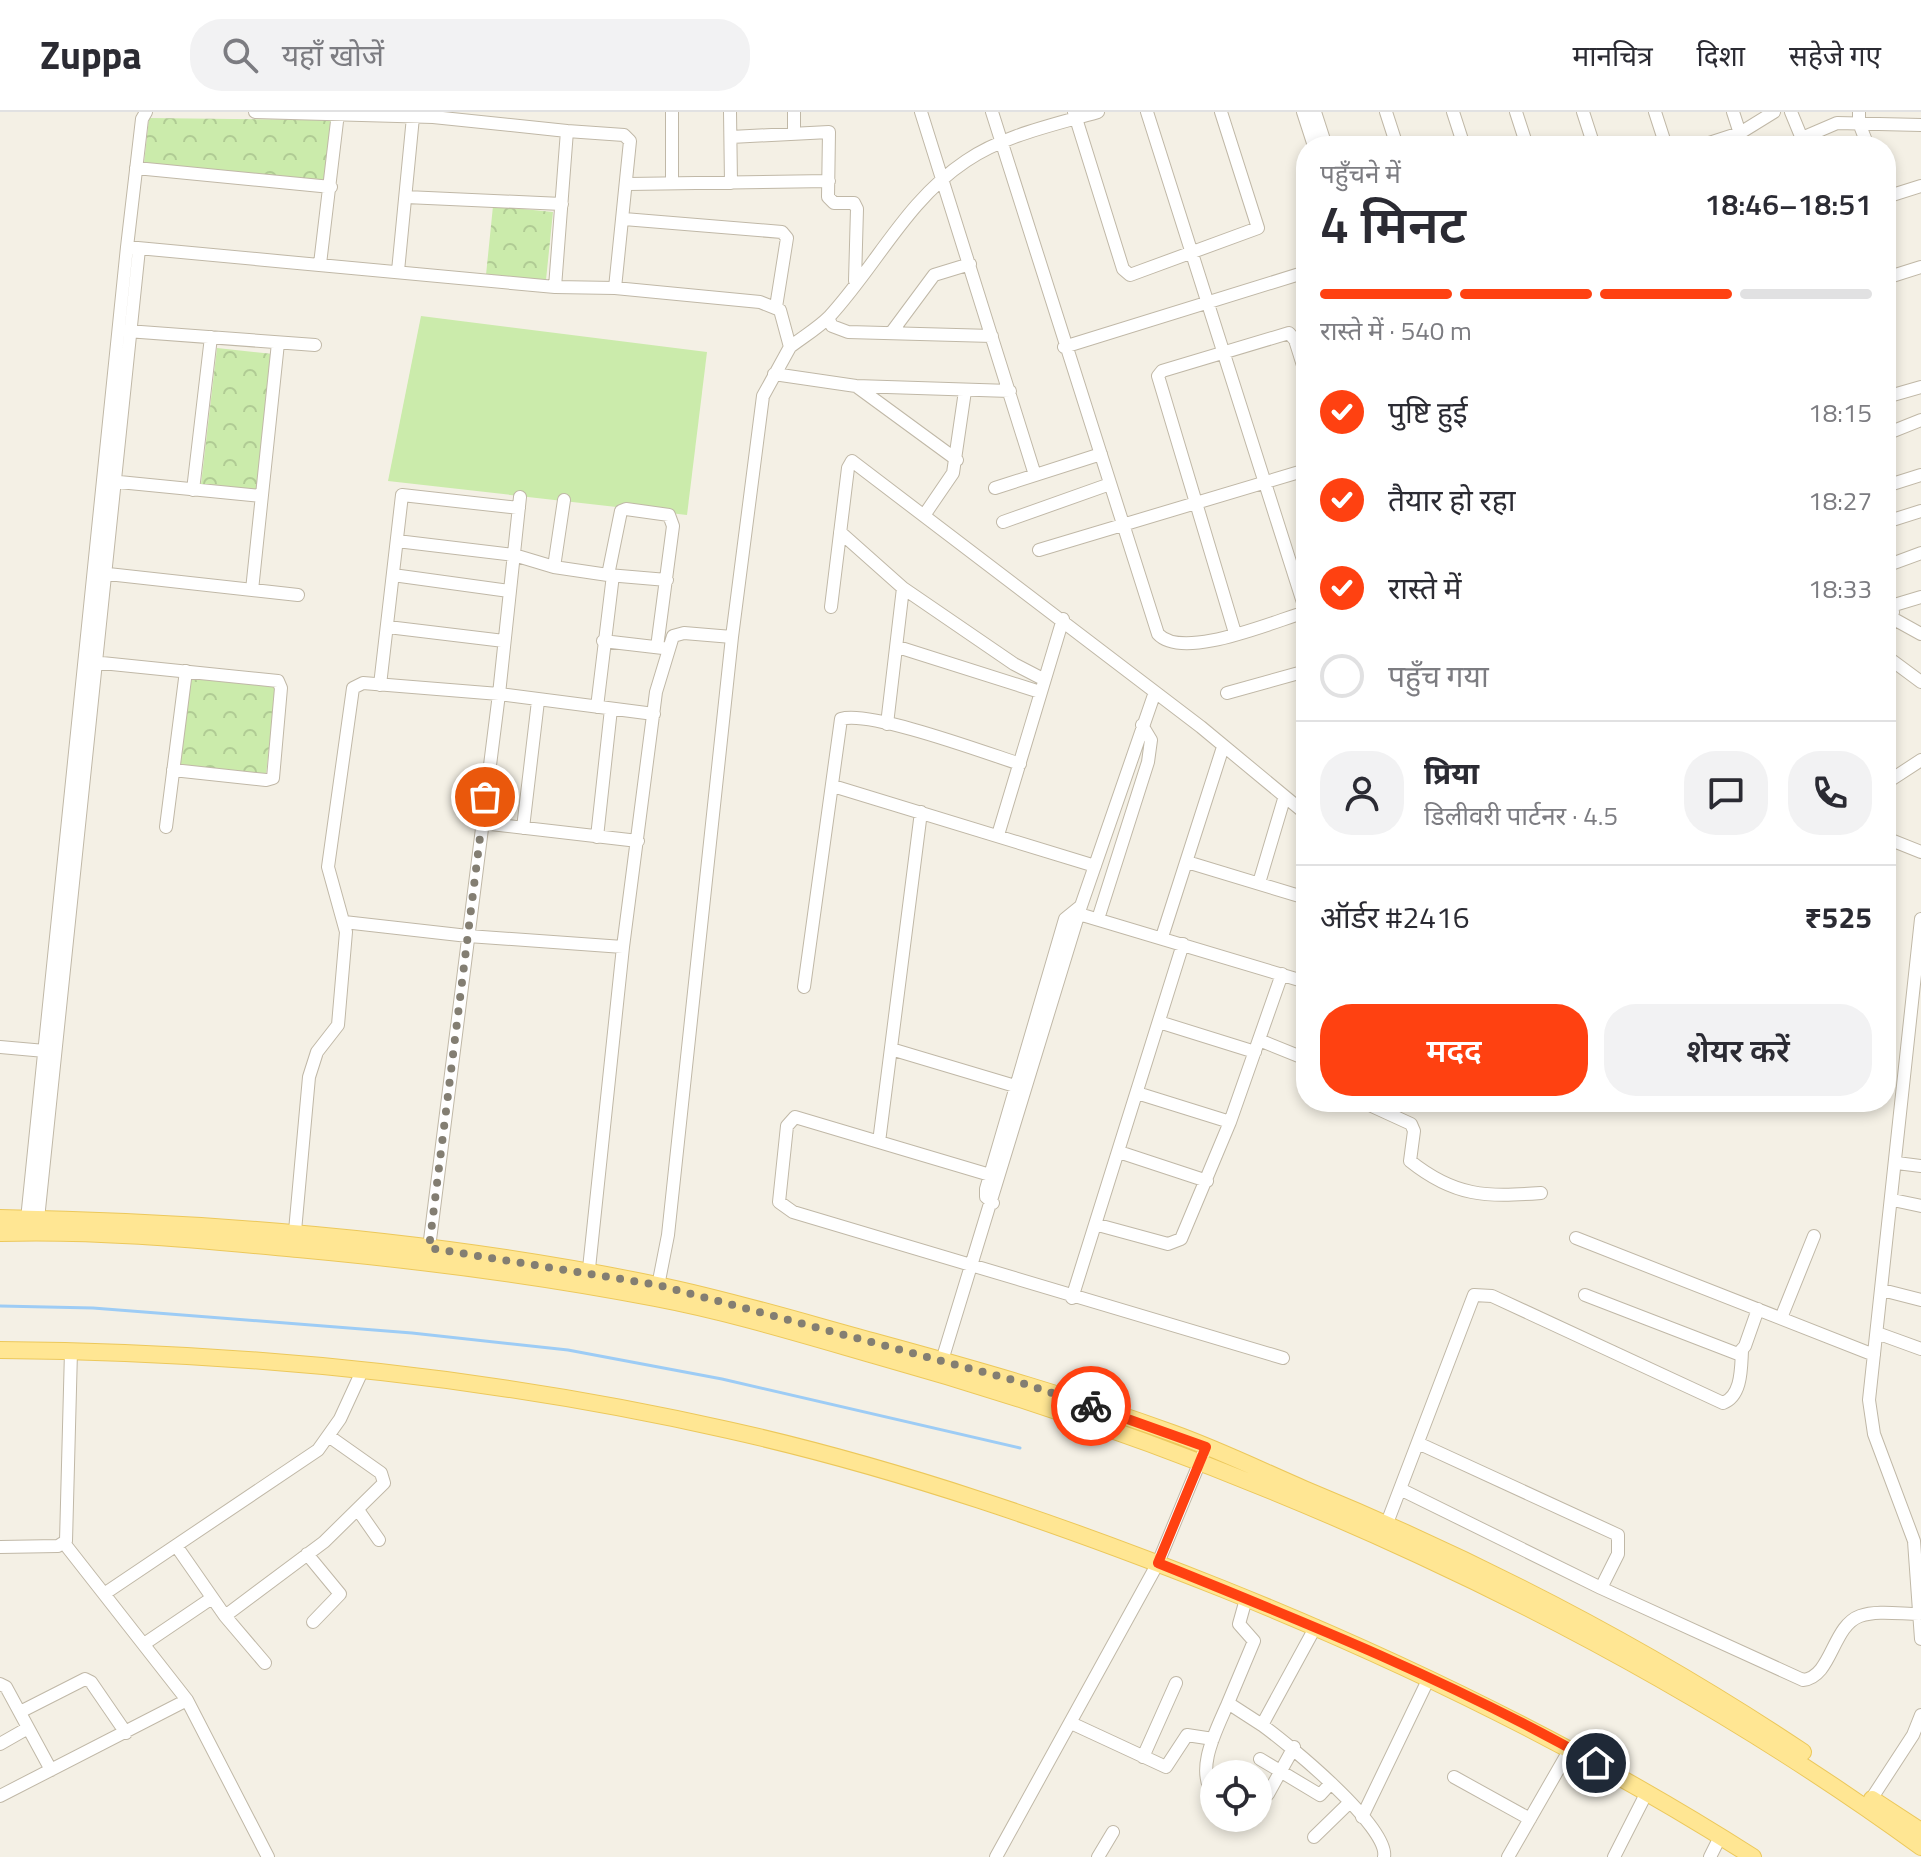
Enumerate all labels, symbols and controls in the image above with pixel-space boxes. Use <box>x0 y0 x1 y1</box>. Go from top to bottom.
search box <box>190 19 750 91</box>
text: Zuppa <box>40 26 142 84</box>
text: यहाँ खोजें <box>282 32 384 78</box>
icon: search <box>218 33 262 77</box>
text: मानचित्र <box>1573 34 1653 77</box>
text: दिशा <box>1697 34 1745 77</box>
text: सहेजे गए <box>1789 34 1881 77</box>
text: पहुँचने में <box>1320 154 1401 193</box>
text: 18:46–18:51 <box>1705 181 1872 227</box>
text: 4 मिनट <box>1320 184 1466 263</box>
text: रास्ते में · 540 m <box>1320 311 1472 350</box>
text: पुष्टि हुई <box>1388 389 1468 435</box>
icon: check <box>1320 390 1364 434</box>
text: 18:15 <box>1808 393 1872 432</box>
text: तैयार हो रहा <box>1388 477 1515 523</box>
icon: check <box>1320 478 1364 522</box>
text: 18:27 <box>1808 481 1872 520</box>
text: रास्ते में <box>1388 565 1461 611</box>
icon: check <box>1320 566 1364 610</box>
text: 18:33 <box>1808 569 1872 608</box>
text: पहुँच गया <box>1388 653 1489 699</box>
text: प्रिया <box>1424 750 1479 796</box>
button: person <box>1320 751 1404 835</box>
button: chat <box>1684 751 1768 835</box>
button: phone <box>1788 751 1872 835</box>
pin <box>451 763 519 831</box>
icon: bag <box>463 775 507 819</box>
text: डिलीवरी पार्टनर · 4.5 <box>1424 796 1618 835</box>
text: ऑर्डर #2416 <box>1320 894 1470 940</box>
text: ₹525 <box>1804 894 1872 940</box>
button: मदद <box>1320 1004 1588 1096</box>
button: शेयर करें <box>1604 1004 1872 1096</box>
courier <box>1051 1366 1131 1446</box>
icon: bike <box>1069 1384 1113 1428</box>
pin <box>1562 1729 1630 1797</box>
icon: home <box>1574 1741 1618 1785</box>
map controls <box>1200 1760 1272 1832</box>
button: locate <box>1200 1760 1272 1832</box>

